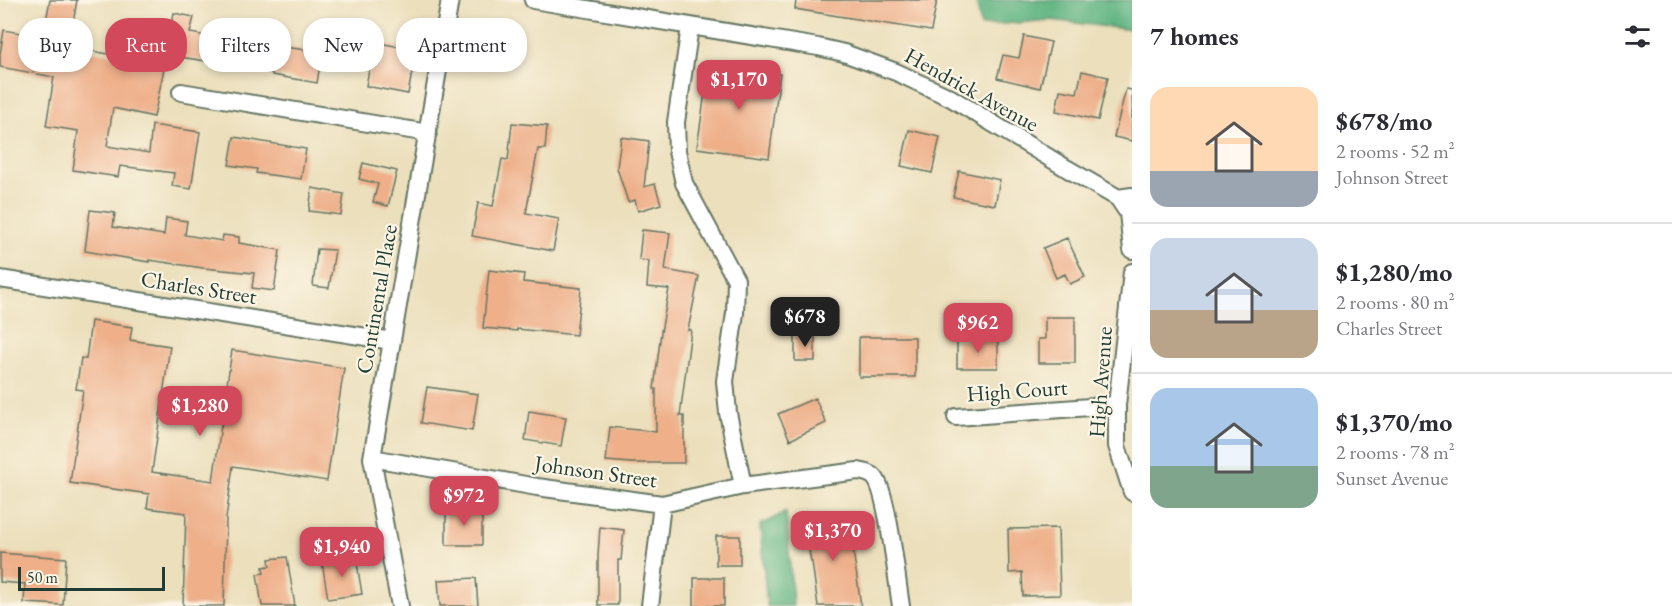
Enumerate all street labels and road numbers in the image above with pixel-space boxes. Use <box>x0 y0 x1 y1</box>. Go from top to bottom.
street label: Hendrick Avenue <box>900 41 1044 138</box>
street label: Continental Place <box>349 222 404 376</box>
street label: Charles Street <box>139 264 259 311</box>
street label: High Avenue <box>1082 325 1119 439</box>
street label: High Court <box>966 373 1068 408</box>
street label: Johnson Street <box>531 448 659 494</box>

